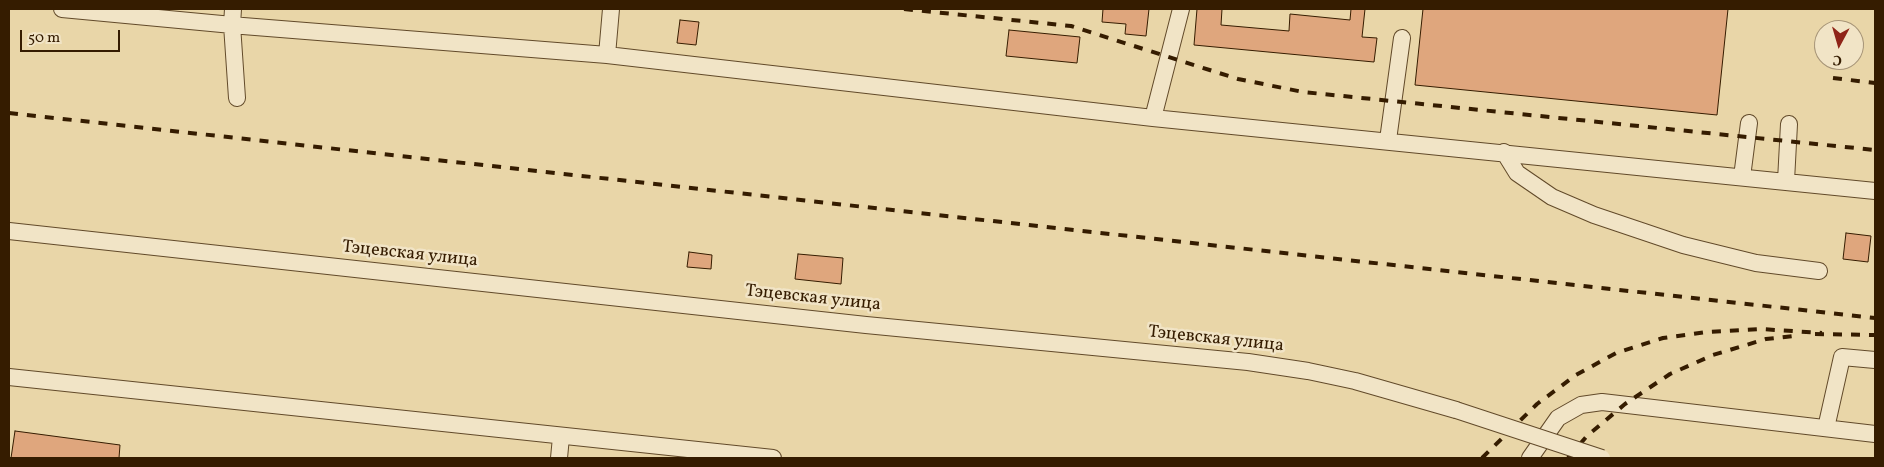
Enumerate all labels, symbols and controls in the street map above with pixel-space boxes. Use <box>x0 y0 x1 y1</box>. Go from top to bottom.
scale bar <box>22 20 122 52</box>
north arrow <box>1814 20 1864 70</box>
text: 50 m <box>28 28 60 49</box>
text: С <box>1832 50 1843 69</box>
street label: Тэцевская улица <box>341 237 479 273</box>
street label: Тэцевская улица <box>744 281 882 317</box>
street label: Тэцевская улица <box>1147 322 1285 358</box>

